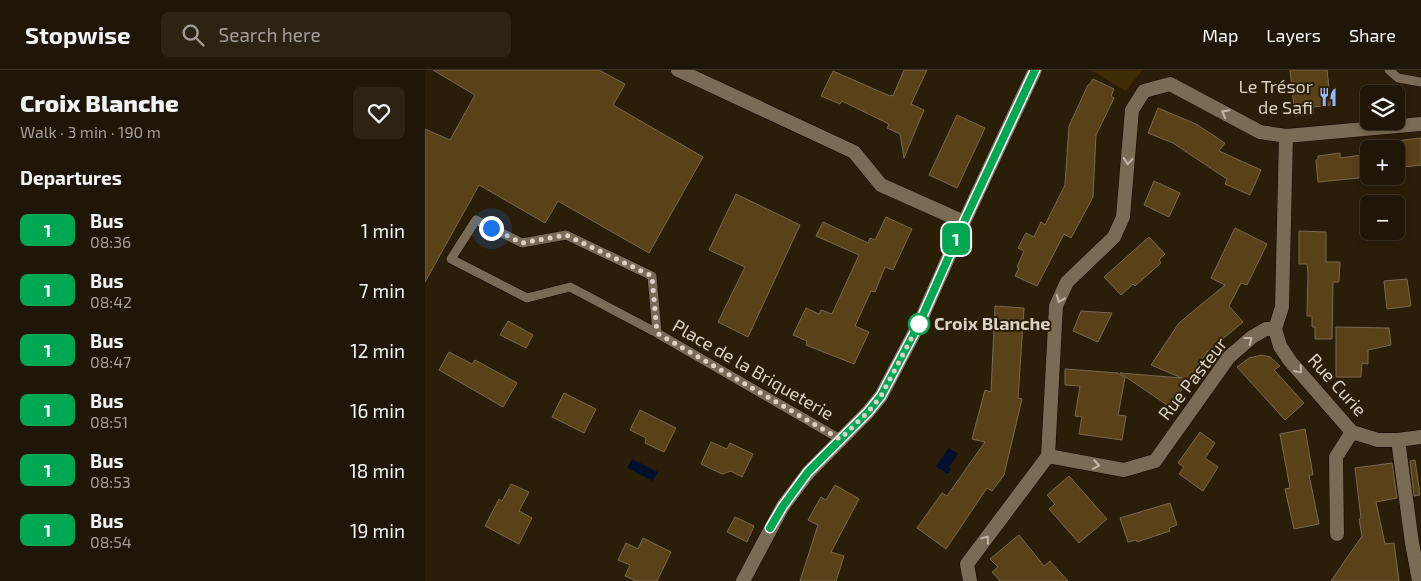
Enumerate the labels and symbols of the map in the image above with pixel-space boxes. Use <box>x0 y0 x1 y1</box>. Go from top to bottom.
place label: Le Trésor de Safi <box>1238 75 1313 118</box>
restaurant icon: Le Trésor de Safi <box>1317 86 1339 108</box>
one-way arrow <box>1221 109 1230 119</box>
one-way arrow <box>1122 157 1133 165</box>
your location <box>479 216 504 241</box>
line badge: 1 <box>940 223 972 255</box>
one-way arrow <box>1055 294 1066 303</box>
place label: Croix Blanche <box>934 312 1050 334</box>
marker: Croix Blanche <box>908 313 930 335</box>
street label: Place de la Briqueterie <box>669 314 838 424</box>
street label: Rue Pasteur <box>1153 333 1231 424</box>
one-way arrow <box>1243 337 1252 345</box>
street label: Rue Curie <box>1304 348 1372 420</box>
one-way arrow <box>1293 365 1302 374</box>
one-way arrow <box>1092 459 1101 469</box>
one-way arrow <box>980 535 989 545</box>

